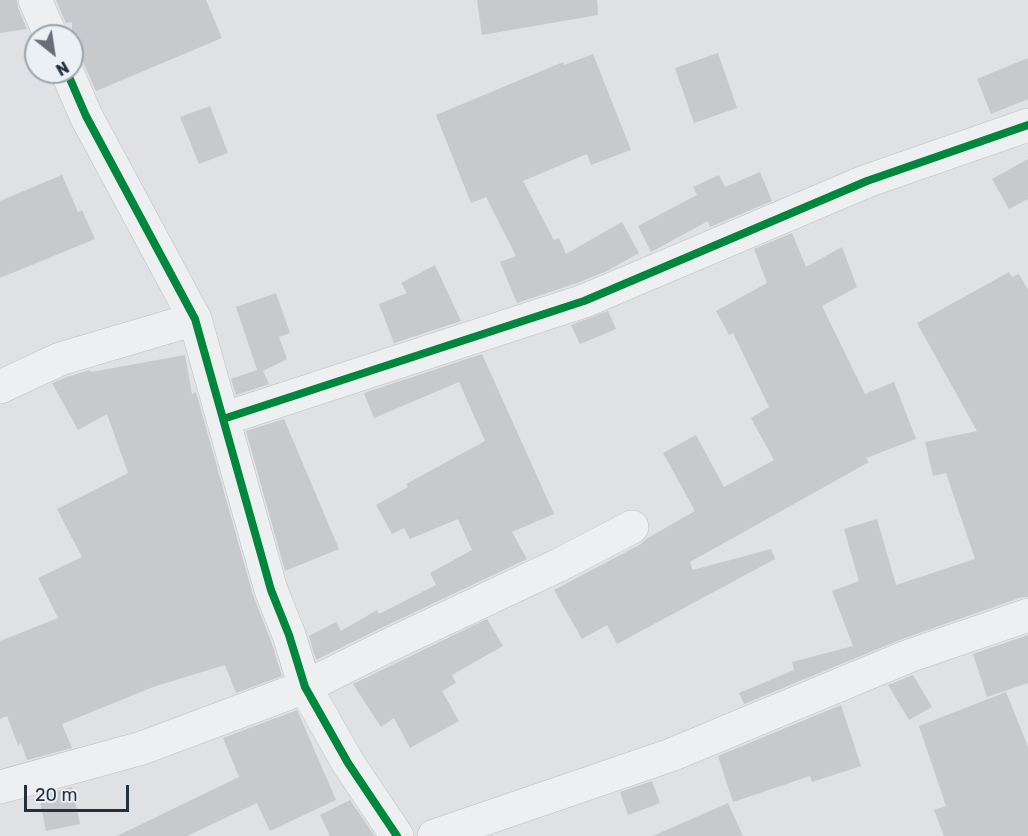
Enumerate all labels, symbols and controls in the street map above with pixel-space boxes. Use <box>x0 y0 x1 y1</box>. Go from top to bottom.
north arrow <box>24 24 84 84</box>
text: N <box>53 57 72 79</box>
scale bar <box>27 773 132 811</box>
text: 20 m <box>35 784 77 806</box>

